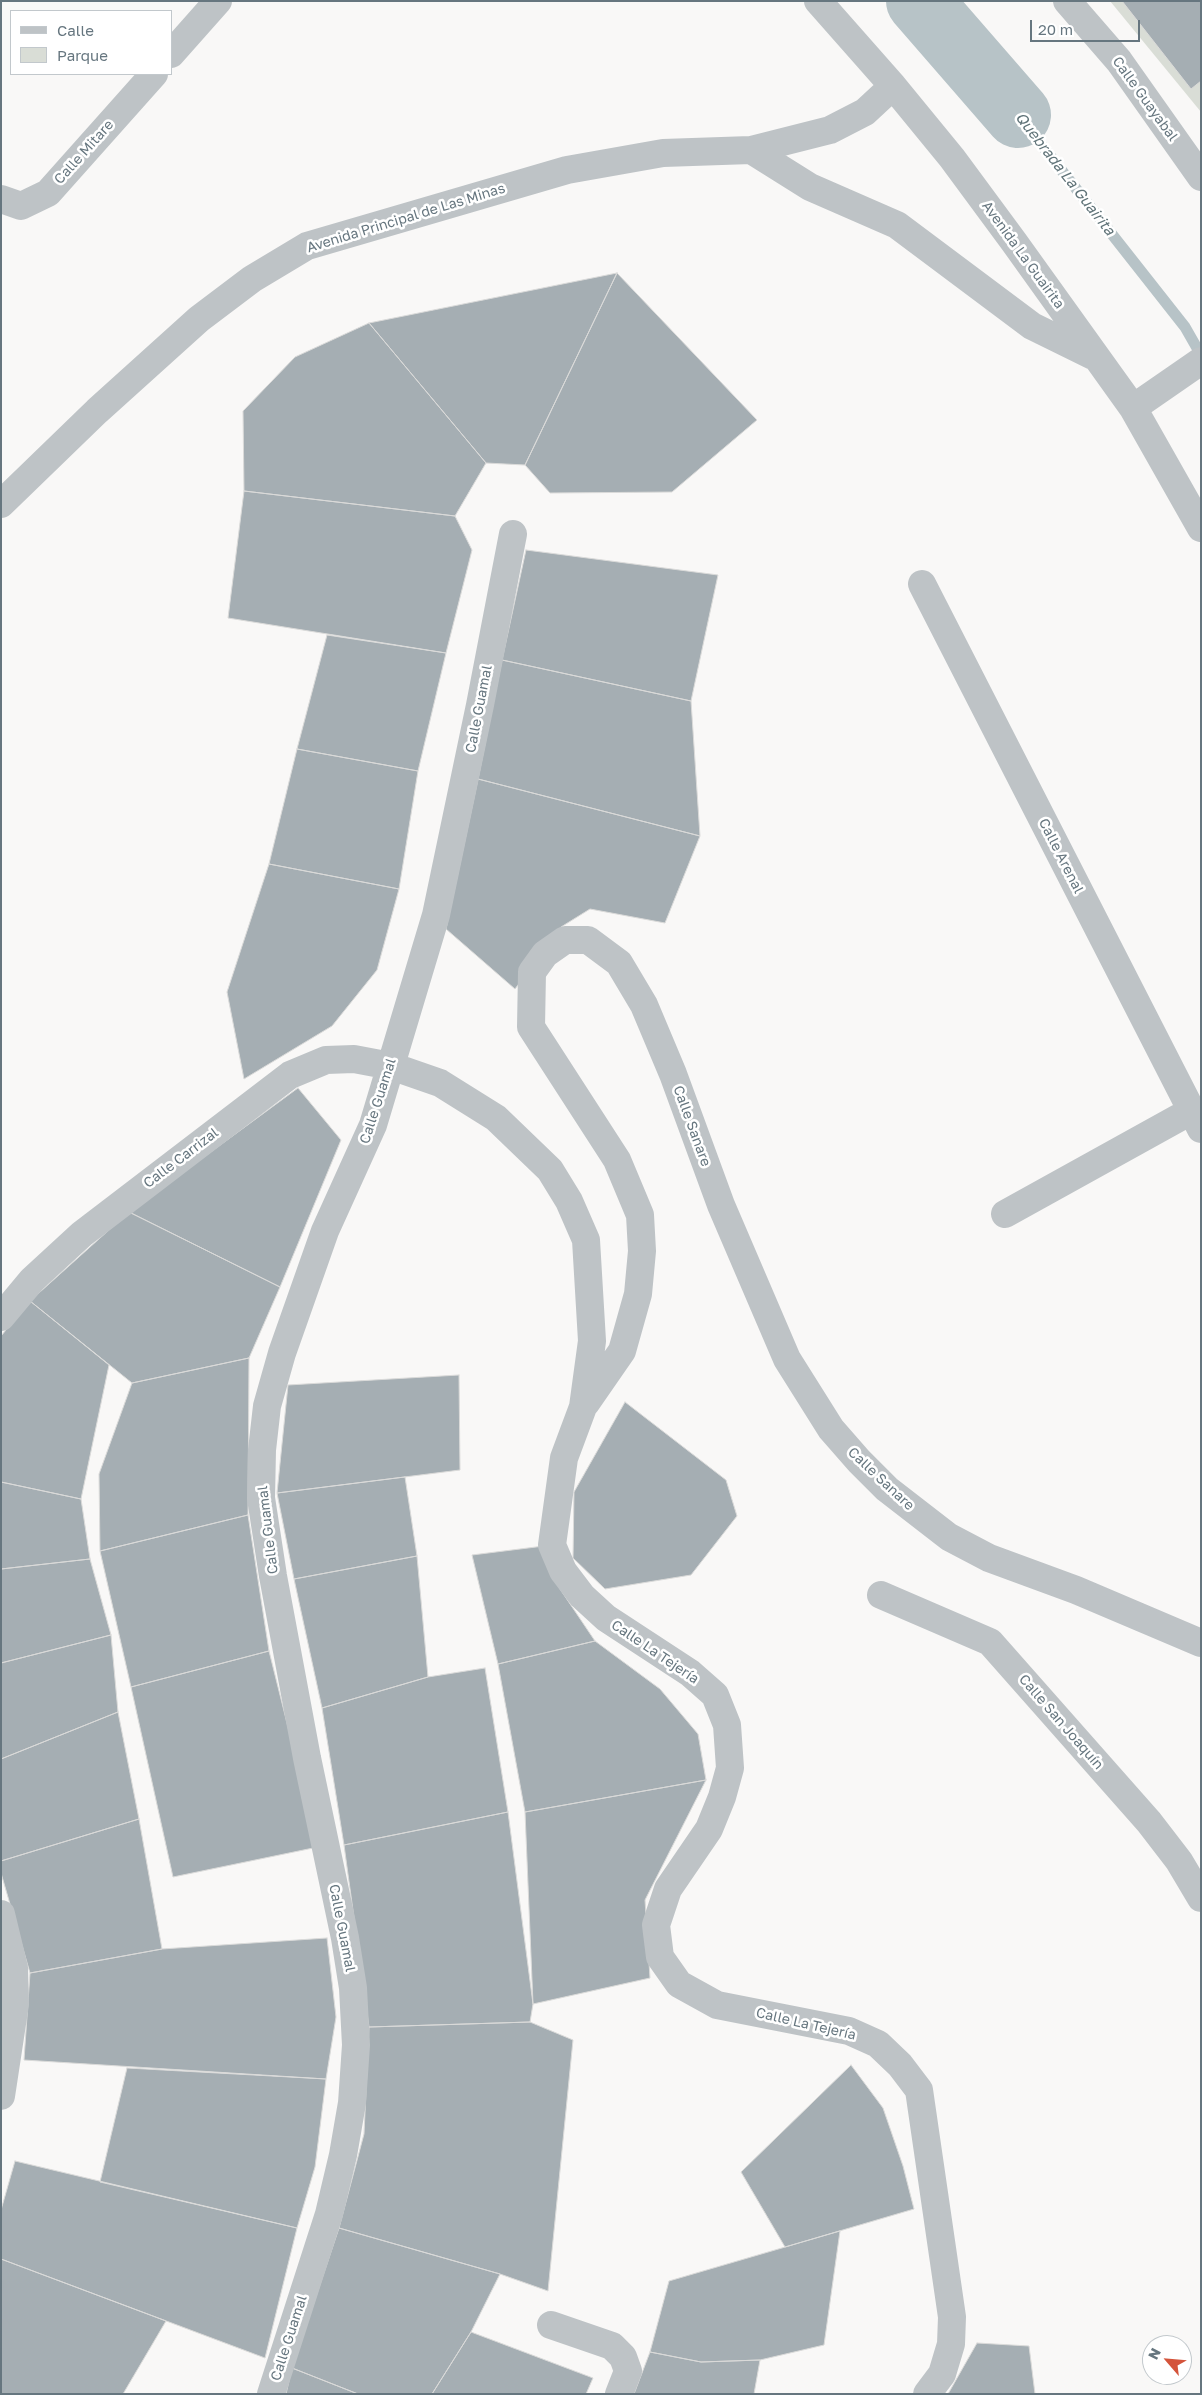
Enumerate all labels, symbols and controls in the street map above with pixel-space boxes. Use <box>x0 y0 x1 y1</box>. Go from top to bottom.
legend <box>10 10 172 75</box>
scale bar <box>1032 10 1142 42</box>
text: 20 m <box>1038 20 1073 38</box>
text: Calle <box>57 21 94 39</box>
text: Parque <box>57 46 108 64</box>
street label: Calle Guayabal <box>1109 54 1181 144</box>
water label: Quebrada La Guairita <box>1011 109 1119 239</box>
street label: Calle Mitare <box>51 116 117 188</box>
street label: Avenida Principal de Las Minas <box>305 180 507 256</box>
street label: Avenida La Guairita <box>978 198 1068 312</box>
street label: Calle Guamal <box>462 664 496 754</box>
street label: Calle Arenal <box>1035 816 1087 896</box>
street label: Calle Guamal <box>356 1056 400 1146</box>
street label: Calle Sanare <box>670 1083 714 1169</box>
street label: Calle Carrizal <box>140 1124 222 1192</box>
street label: Calle Sanare <box>844 1444 918 1514</box>
street label: Calle Guamal <box>254 1485 282 1575</box>
street label: Calle La Tejería <box>608 1617 702 1687</box>
street label: Calle San Joaquín <box>1015 1671 1107 1773</box>
street label: Calle Guamal <box>325 1883 359 1973</box>
street label: Calle La Tejería <box>754 2004 858 2044</box>
street label: Calle Guamal <box>267 2293 311 2383</box>
north arrow <box>1142 2335 1192 2385</box>
text: N <box>1144 2345 1164 2362</box>

